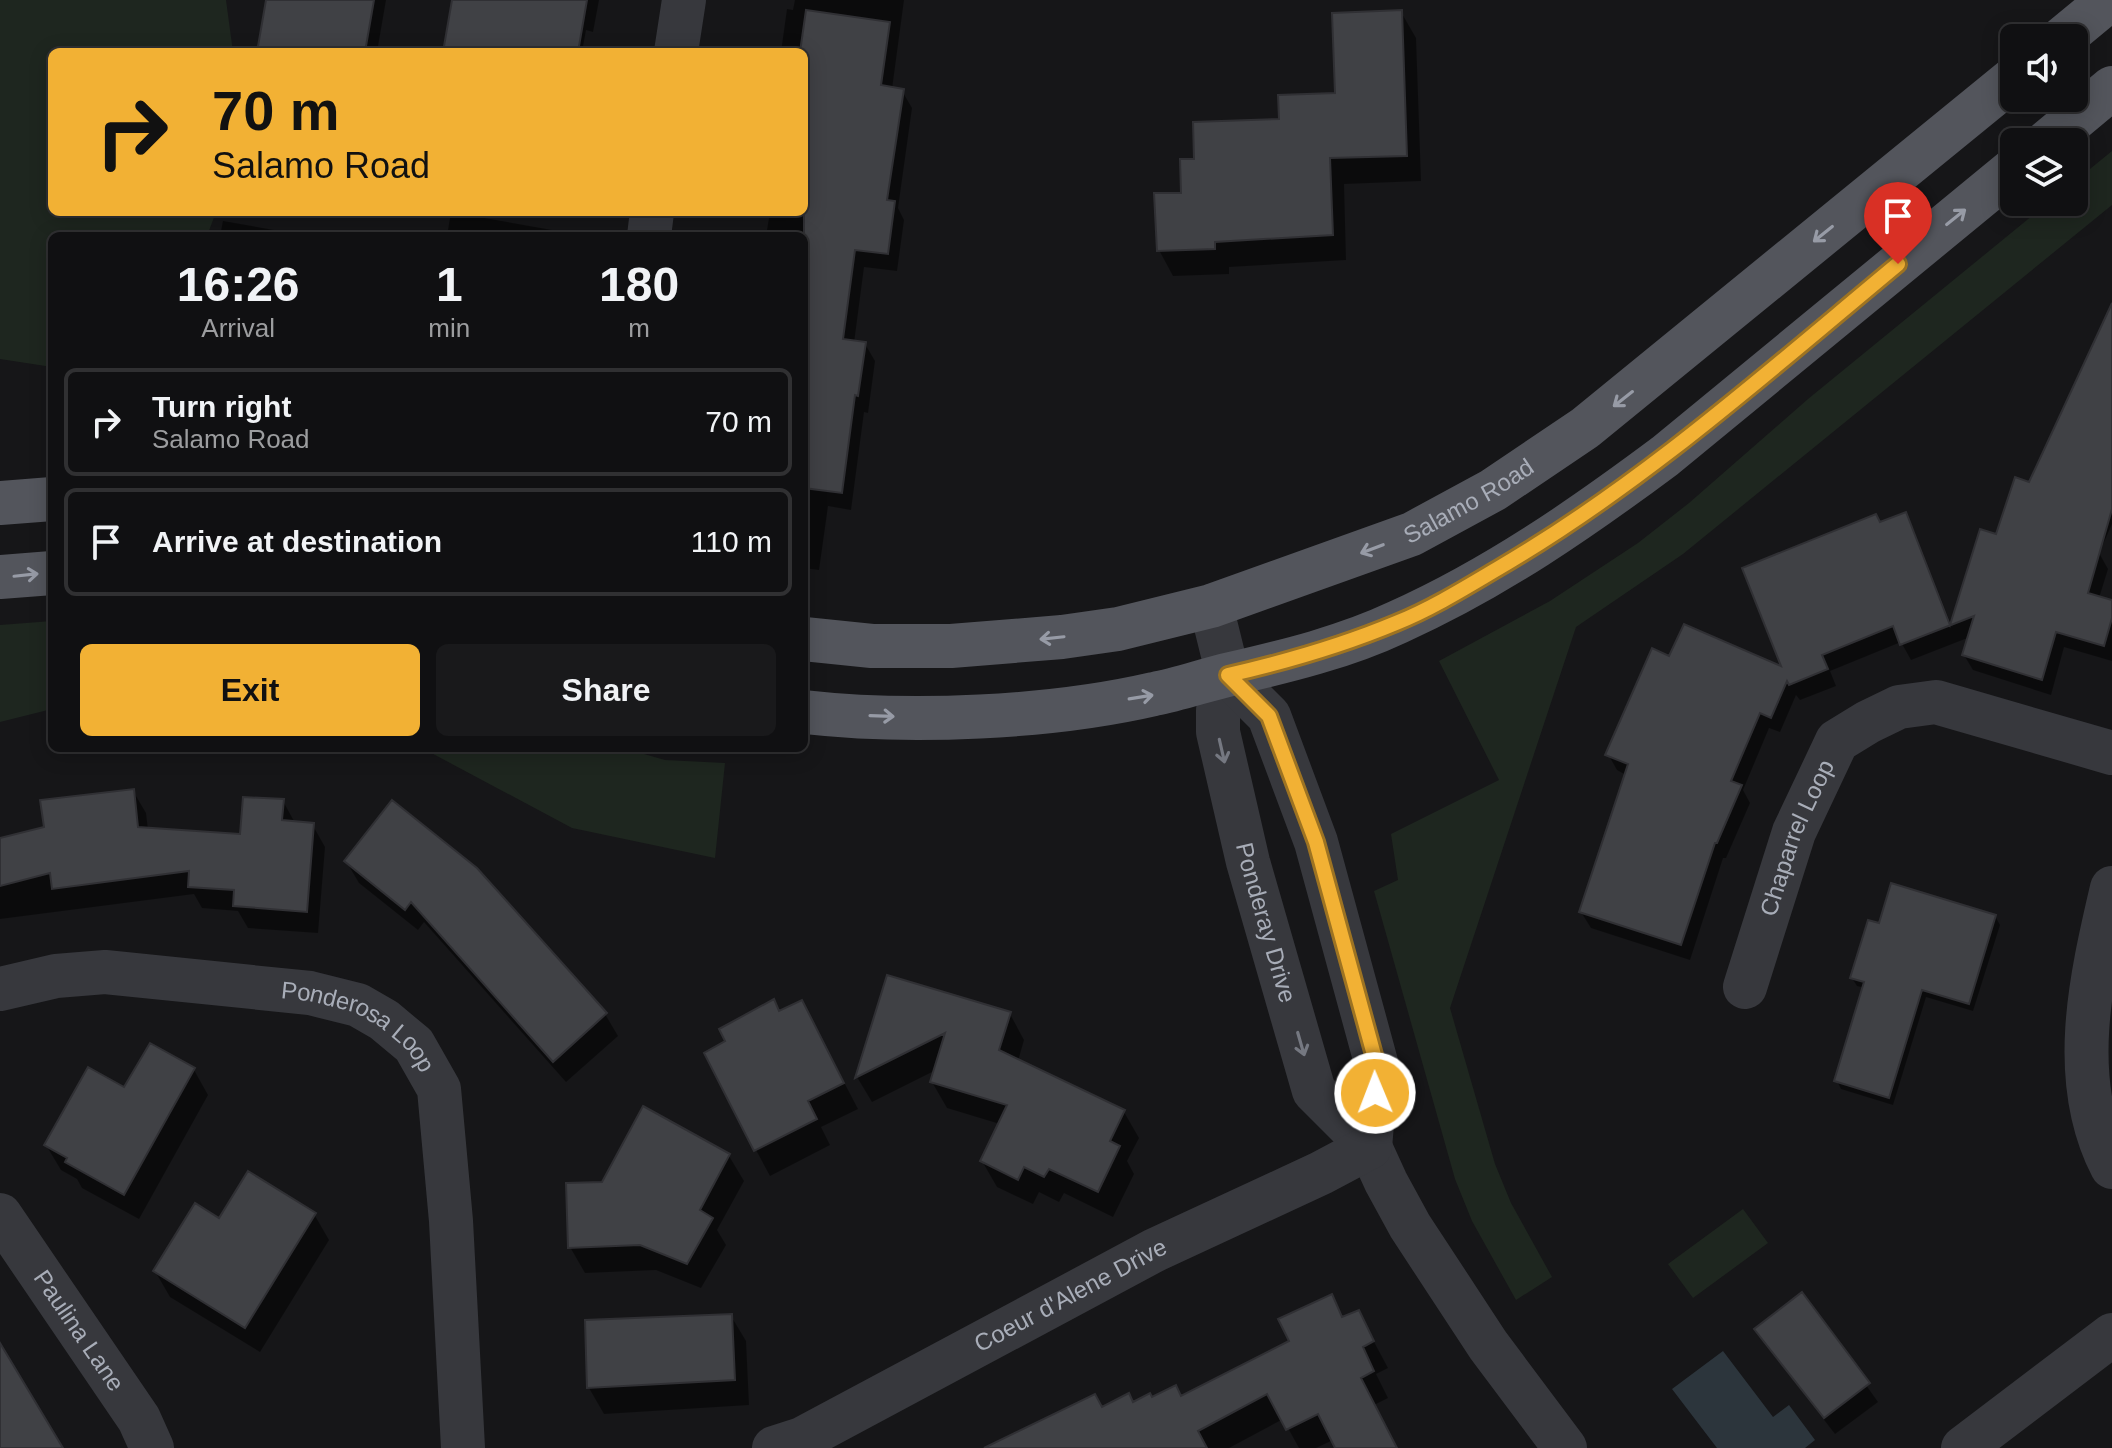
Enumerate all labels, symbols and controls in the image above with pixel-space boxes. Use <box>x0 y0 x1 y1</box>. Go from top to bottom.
map controls <box>2000 24 2088 216</box>
button: sound <box>2000 24 2088 112</box>
text: 70 m <box>212 79 340 142</box>
icon: right <box>80 80 184 184</box>
button: layers <box>2000 128 2088 216</box>
text: Salamo Road <box>212 145 430 186</box>
pin <box>1864 182 1932 264</box>
icon: arrive <box>1876 194 1920 238</box>
one-way arrow <box>1945 208 1966 226</box>
one-way arrow <box>1813 224 1834 242</box>
text: 16:26 <box>177 258 300 311</box>
text: 1 <box>436 258 463 311</box>
text: 180 <box>599 258 679 311</box>
text: Arrival <box>201 313 275 343</box>
text: min <box>428 313 470 343</box>
text: m <box>628 313 650 343</box>
text: Turn right <box>152 390 291 423</box>
one-way arrow <box>1613 390 1634 408</box>
icon: right <box>84 400 128 444</box>
text: 70 m <box>705 405 772 438</box>
text: Salamo Road <box>152 424 310 454</box>
street label: Salamo Road <box>1399 453 1538 549</box>
icon: arrive <box>84 520 128 564</box>
text: Arrive at destination <box>152 525 442 558</box>
text: 110 m <box>691 525 772 558</box>
one-way arrow <box>1360 543 1385 557</box>
one-way arrow <box>12 567 39 582</box>
one-way arrow <box>1039 631 1066 646</box>
button: Exit <box>80 644 420 736</box>
button: Share <box>436 644 776 736</box>
one-way arrow <box>1127 688 1153 703</box>
one-way arrow <box>868 709 895 724</box>
one-way arrow <box>1216 738 1231 764</box>
street label: Chaparrel Loop <box>1754 755 1839 919</box>
street label: Ponderay Drive <box>1231 840 1302 1006</box>
street label: Ponderosa Loop <box>280 976 440 1077</box>
one-way arrow <box>1294 1031 1309 1057</box>
position arrow <box>1333 1051 1417 1135</box>
street label: Coeur d'Alene Drive <box>969 1233 1171 1357</box>
street label: Paulina Lane <box>29 1265 130 1396</box>

